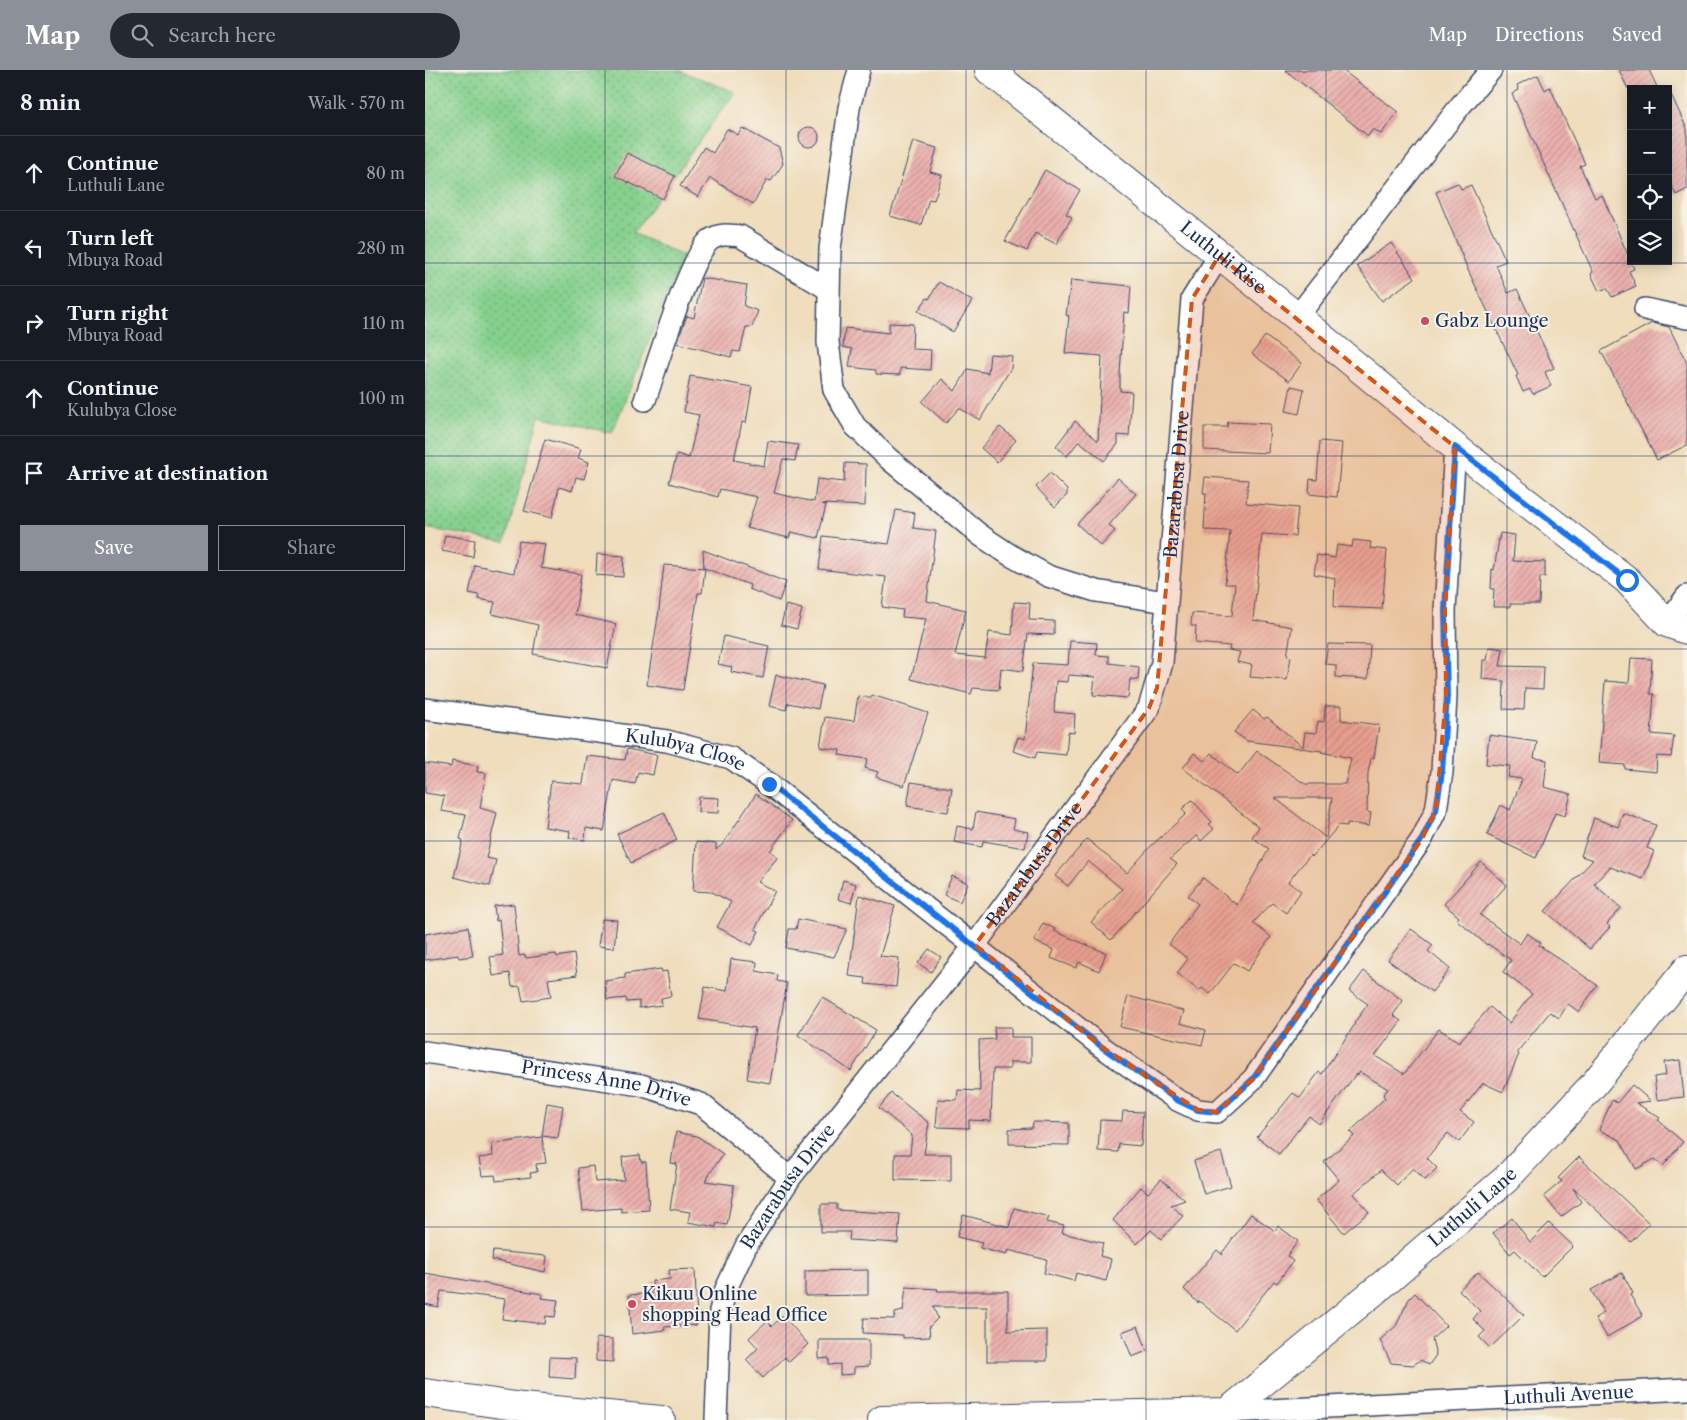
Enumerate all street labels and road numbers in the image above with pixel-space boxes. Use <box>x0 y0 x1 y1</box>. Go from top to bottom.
street label: Luthuli Rise <box>1176 217 1270 299</box>
street label: Bazarabusa Drive <box>1160 409 1194 559</box>
street label: Kulubya Close <box>624 725 750 776</box>
street label: Bazarabusa Drive <box>981 798 1087 931</box>
street label: Princess Anne Drive <box>520 1056 694 1111</box>
street label: Bazarabusa Drive <box>736 1119 840 1253</box>
street label: Luthuli Lane <box>1424 1163 1522 1252</box>
street label: Luthuli Avenue <box>1503 1381 1634 1409</box>

